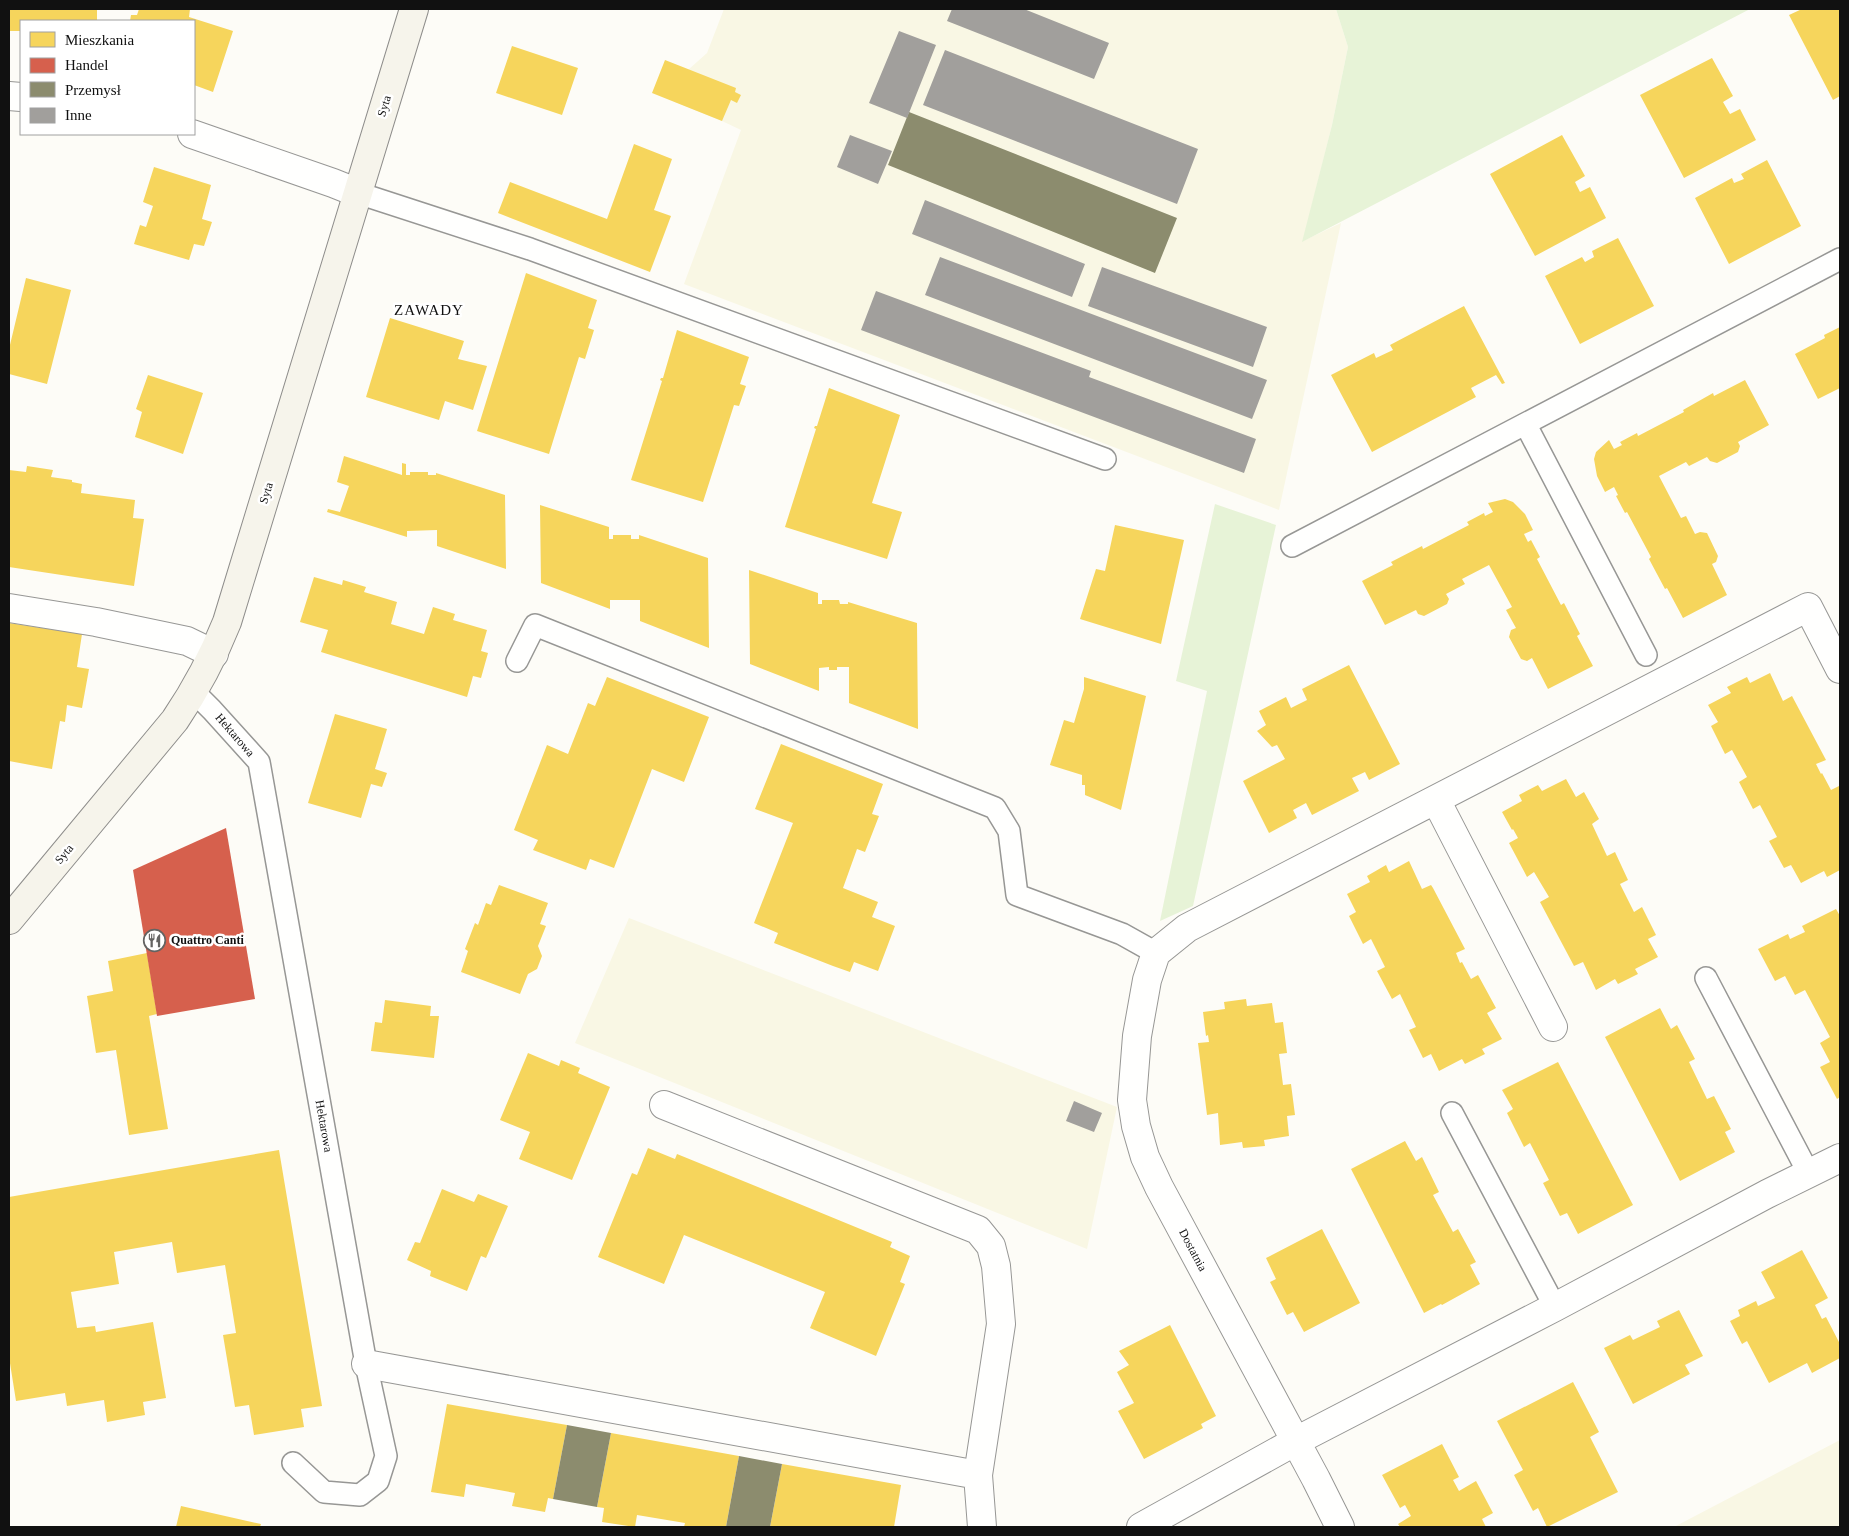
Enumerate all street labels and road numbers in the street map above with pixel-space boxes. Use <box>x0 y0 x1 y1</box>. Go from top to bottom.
street label: Syta <box>374 93 394 118</box>
street label: Syta <box>256 480 276 505</box>
street label: Hektarowa <box>212 711 258 760</box>
street label: Syta <box>52 841 77 867</box>
street label: Hektarowa <box>313 1099 336 1154</box>
street label: Dostatnia <box>1176 1226 1210 1274</box>

